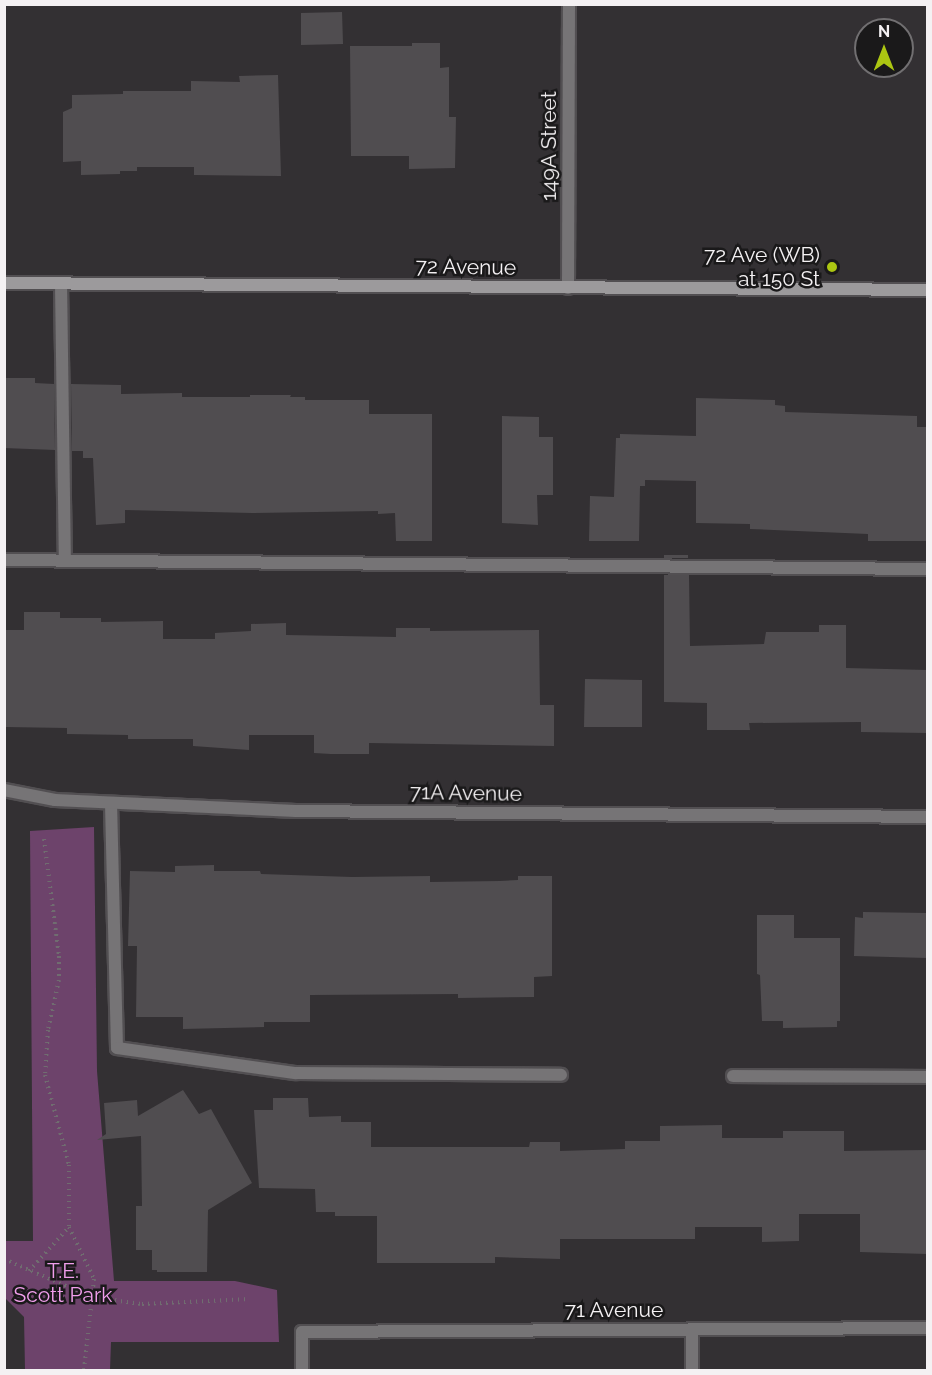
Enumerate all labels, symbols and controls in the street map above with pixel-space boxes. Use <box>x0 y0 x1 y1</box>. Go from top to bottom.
north arrow <box>854 18 914 78</box>
text: N <box>878 22 890 41</box>
street label: 149A Street <box>536 91 562 201</box>
place label: 72 Ave (WB) at 150 St <box>703 242 820 292</box>
street label: 72 Avenue <box>415 254 517 280</box>
marker: 72 Ave (WB) at 150 St <box>825 260 839 274</box>
street label: 71A Avenue <box>409 779 523 807</box>
park label: T.E. Scott Park <box>14 1258 112 1308</box>
street label: 71 Avenue <box>564 1297 664 1323</box>

